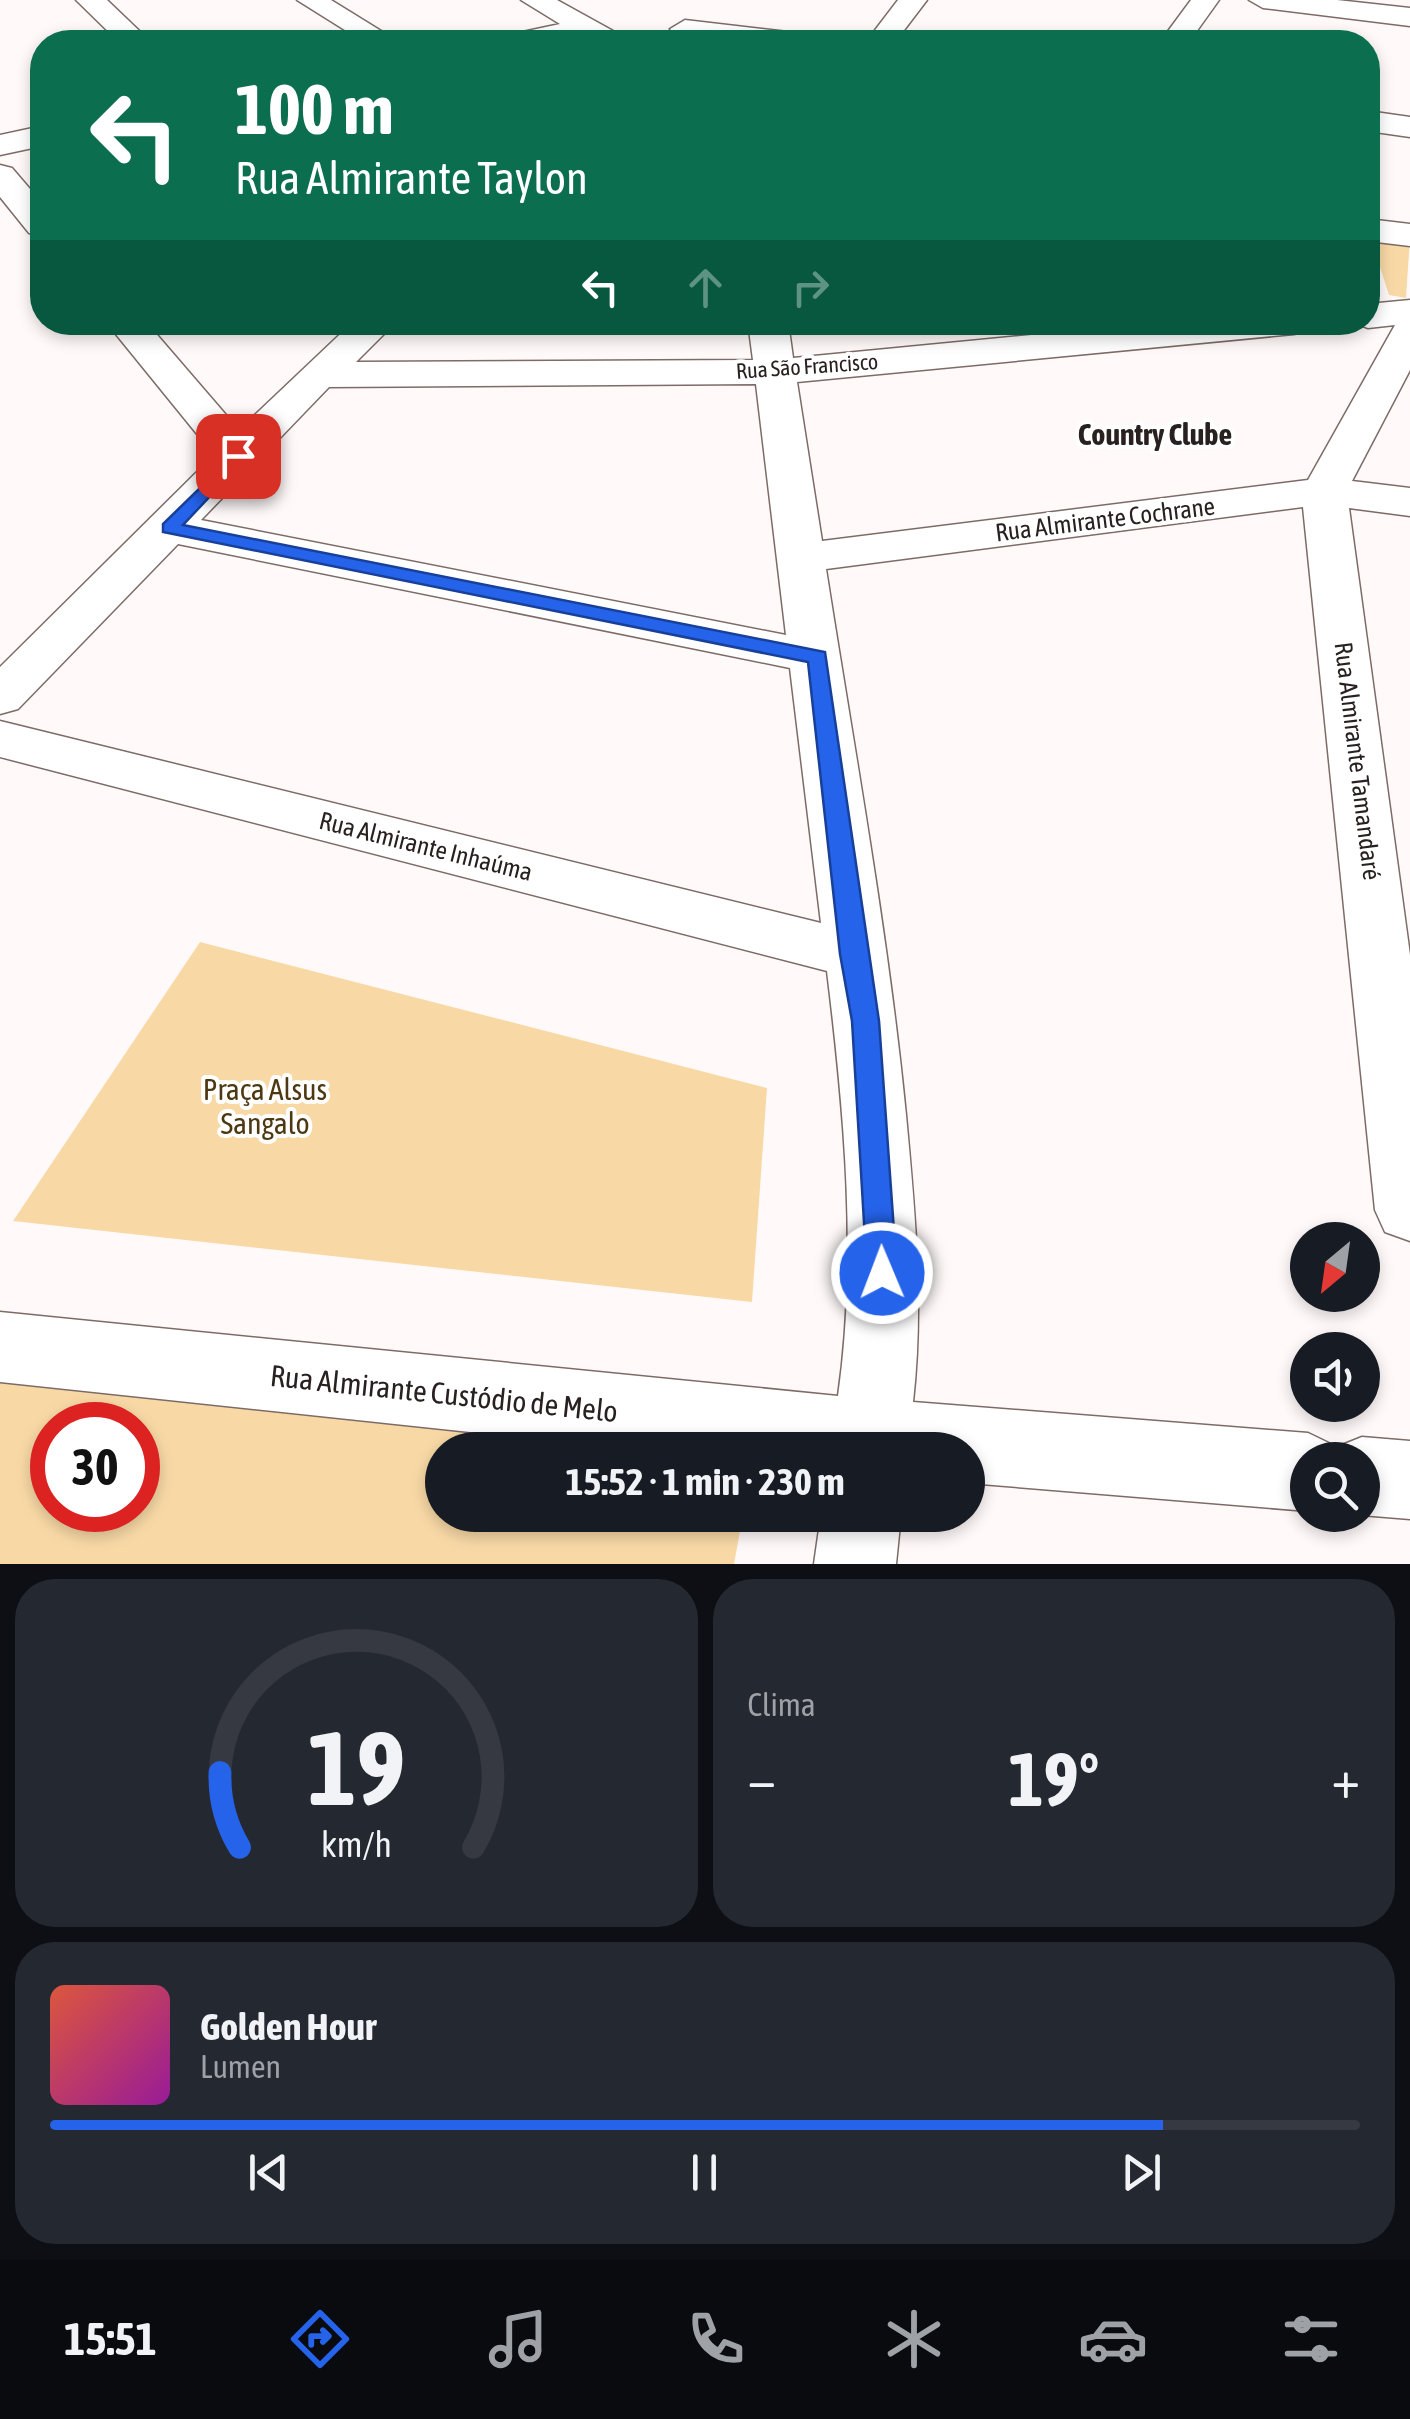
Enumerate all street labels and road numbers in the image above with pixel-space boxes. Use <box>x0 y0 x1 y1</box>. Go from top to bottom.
street label: Rua São Francisco <box>735 348 879 384</box>
street label: Rua Almirante Cochrane <box>994 492 1216 546</box>
street label: Rua Almirante Tamandaré <box>1330 640 1386 882</box>
street label: Rua Almirante Inhaúma <box>317 806 535 886</box>
street label: Rua Almirante Custódio de Melo <box>269 1358 619 1428</box>

